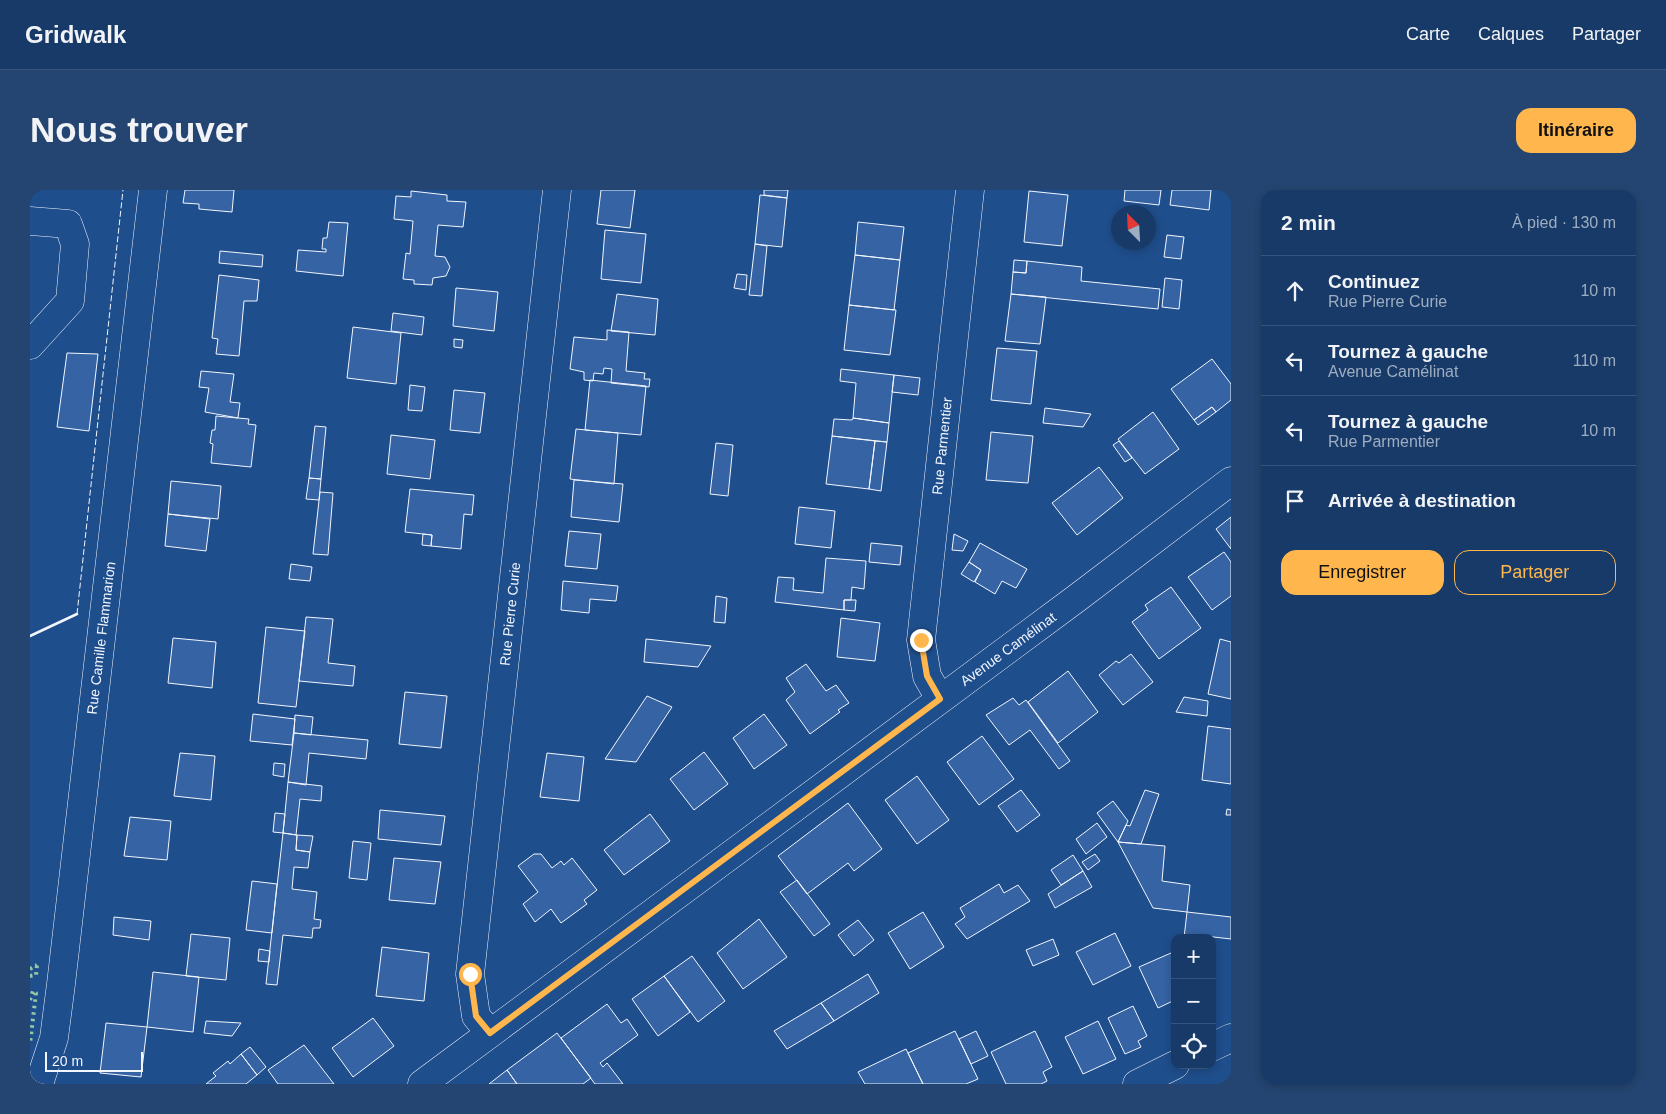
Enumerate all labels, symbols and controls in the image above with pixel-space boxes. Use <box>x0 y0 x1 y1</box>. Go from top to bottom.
text: Gridwalk <box>25 21 126 48</box>
text: Carte <box>1406 24 1450 44</box>
text: Calques <box>1478 24 1544 44</box>
text: Partager <box>1572 24 1641 44</box>
button: Itinéraire <box>1516 108 1636 153</box>
text: Nous trouver <box>30 110 248 149</box>
north arrow <box>1111 205 1156 250</box>
text: 2 min <box>1281 211 1336 234</box>
text: À pied · 130 m <box>1512 214 1616 231</box>
text: Continuez <box>1328 271 1420 292</box>
icon: ahead <box>1281 277 1309 305</box>
text: 10 m <box>1580 282 1616 299</box>
text: Rue Pierre Curie <box>1328 293 1447 310</box>
text: Tournez à gauche <box>1328 341 1488 362</box>
icon: left <box>1281 347 1309 375</box>
text: 110 m <box>1573 352 1616 369</box>
text: Avenue Camélinat <box>1328 363 1458 380</box>
street label: Rue Parmentier <box>929 396 955 496</box>
text: Tournez à gauche <box>1328 411 1488 432</box>
icon: left <box>1281 417 1309 445</box>
text: 10 m <box>1580 422 1616 439</box>
text: Rue Parmentier <box>1328 433 1440 450</box>
icon: arrive <box>1281 487 1309 515</box>
text: Arrivée à destination <box>1328 490 1516 511</box>
button: Enregistrer <box>1281 550 1444 595</box>
button: Partager <box>1454 550 1616 595</box>
street label: Rue Camille Flammarion <box>84 561 118 715</box>
street label: Rue Pierre Curie <box>497 561 523 667</box>
street label: Avenue Camélinat <box>957 609 1059 689</box>
route end <box>910 629 933 652</box>
map controls <box>1171 934 1216 1069</box>
button: + <box>1171 934 1216 979</box>
route start <box>459 963 482 986</box>
button: − <box>1171 979 1216 1024</box>
button: locate <box>1171 1024 1216 1069</box>
scale bar <box>45 1049 142 1072</box>
text: 20 m <box>52 1053 83 1069</box>

